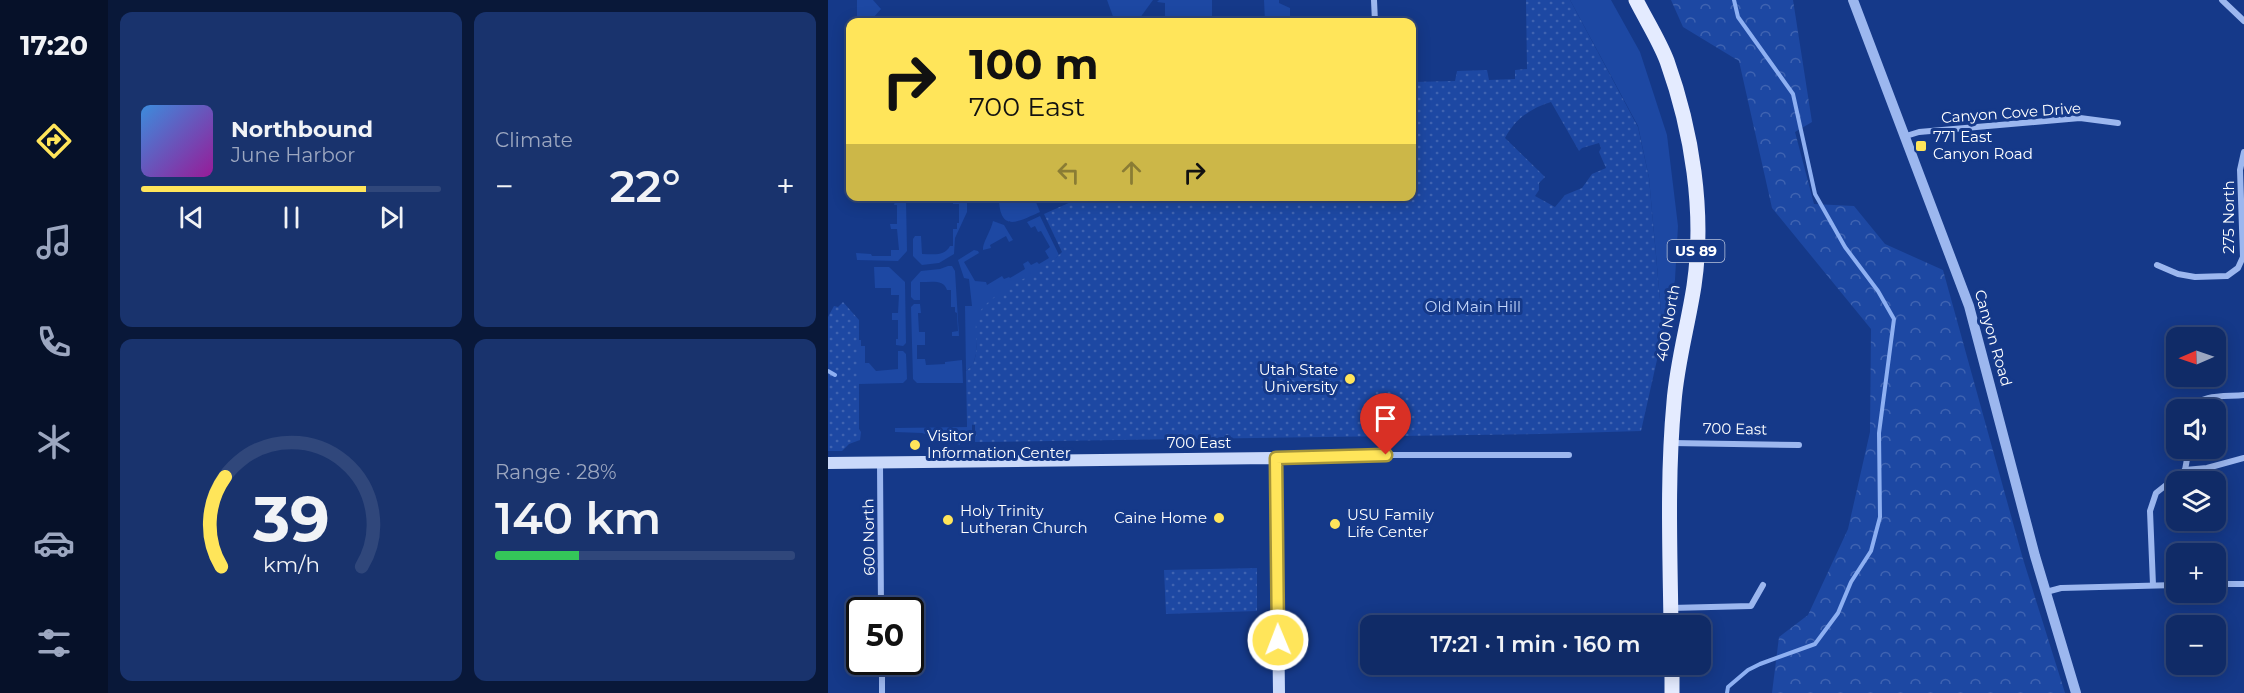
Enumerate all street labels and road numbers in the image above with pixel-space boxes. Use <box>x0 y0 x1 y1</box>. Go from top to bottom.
street label: Canyon Cove Drive <box>1940 98 2082 127</box>
street label: 275 North <box>2219 180 2238 254</box>
road number: US 89 <box>1668 240 1724 262</box>
street label: 400 North <box>1651 283 1684 363</box>
street label: Canyon Road <box>1971 287 2016 388</box>
street label: 700 East <box>1703 418 1767 439</box>
street label: 700 East <box>1167 433 1231 452</box>
street label: 600 North <box>858 498 879 576</box>

